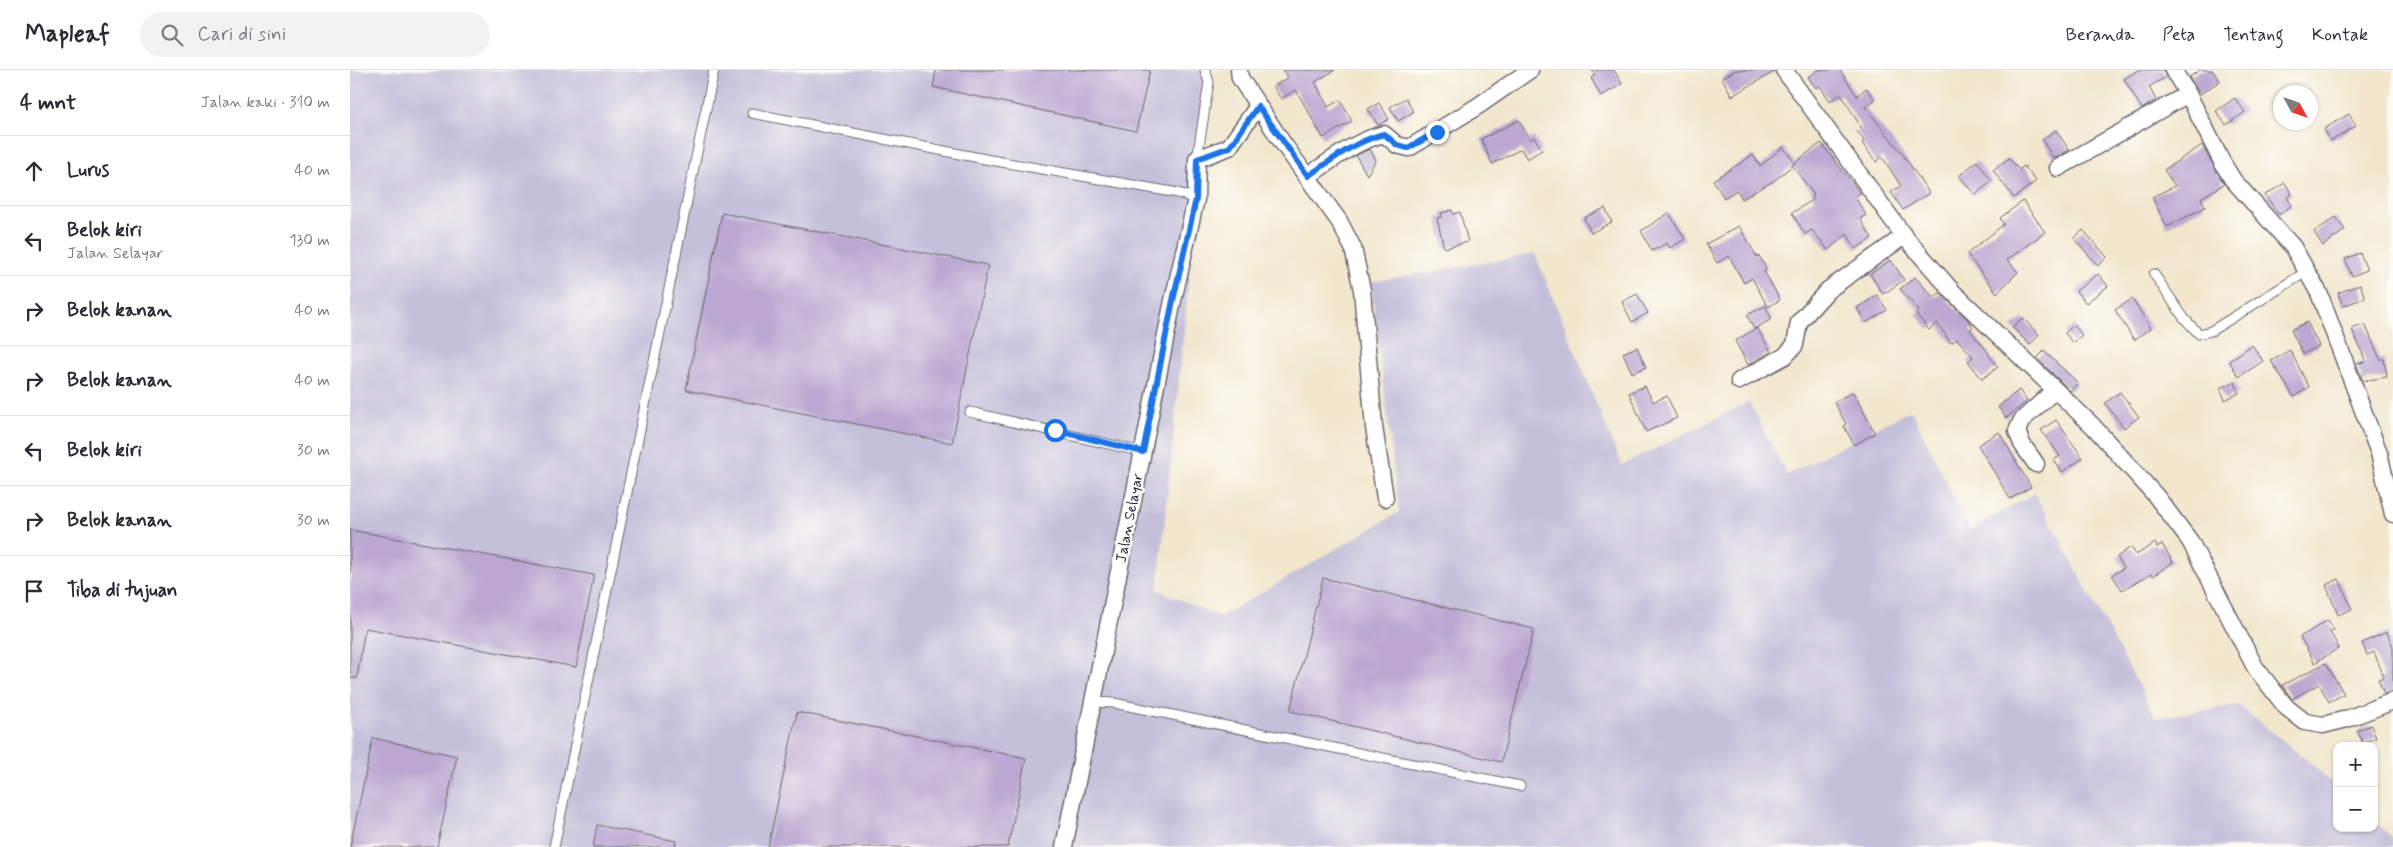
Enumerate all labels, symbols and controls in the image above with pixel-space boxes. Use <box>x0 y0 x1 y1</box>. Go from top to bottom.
search box <box>140 12 490 57</box>
text: Mapleaf <box>25 19 110 50</box>
icon: search <box>158 21 186 49</box>
text: Cari di sini <box>198 22 286 47</box>
text: Beranda <box>2065 23 2134 47</box>
text: Peta <box>2162 23 2195 47</box>
text: Tentang <box>2223 23 2284 47</box>
text: Kontak <box>2312 23 2368 47</box>
north arrow <box>2273 85 2318 130</box>
text: 4 mnt <box>20 89 76 117</box>
text: Jalan kaki · 310 m <box>201 92 330 113</box>
route end <box>1426 121 1449 144</box>
icon: ahead <box>20 157 48 185</box>
text: Lurus <box>67 158 109 183</box>
text: 40 m <box>294 160 330 181</box>
text: Belok kiri <box>67 218 142 243</box>
icon: left <box>20 227 48 255</box>
text: 130 m <box>289 230 330 251</box>
text: Jalan Selayar <box>67 243 164 264</box>
icon: right <box>20 297 48 325</box>
text: Belok kanan <box>67 298 172 323</box>
text: 40 m <box>294 300 330 321</box>
icon: right <box>20 367 48 395</box>
text: Belok kanan <box>67 368 172 393</box>
text: 40 m <box>294 370 330 391</box>
route start <box>1044 419 1067 442</box>
icon: left <box>20 437 48 465</box>
text: Belok kiri <box>67 438 142 463</box>
text: 30 m <box>297 440 330 461</box>
street label: Jalan Selayar <box>1112 472 1148 564</box>
icon: right <box>20 507 48 535</box>
text: Belok kanan <box>67 508 172 533</box>
text: 30 m <box>297 510 330 531</box>
icon: arrive <box>20 577 48 605</box>
text: Tiba di tujuan <box>67 578 178 603</box>
map controls <box>2333 742 2378 832</box>
button: + <box>2333 742 2378 787</box>
button: − <box>2333 787 2378 832</box>

